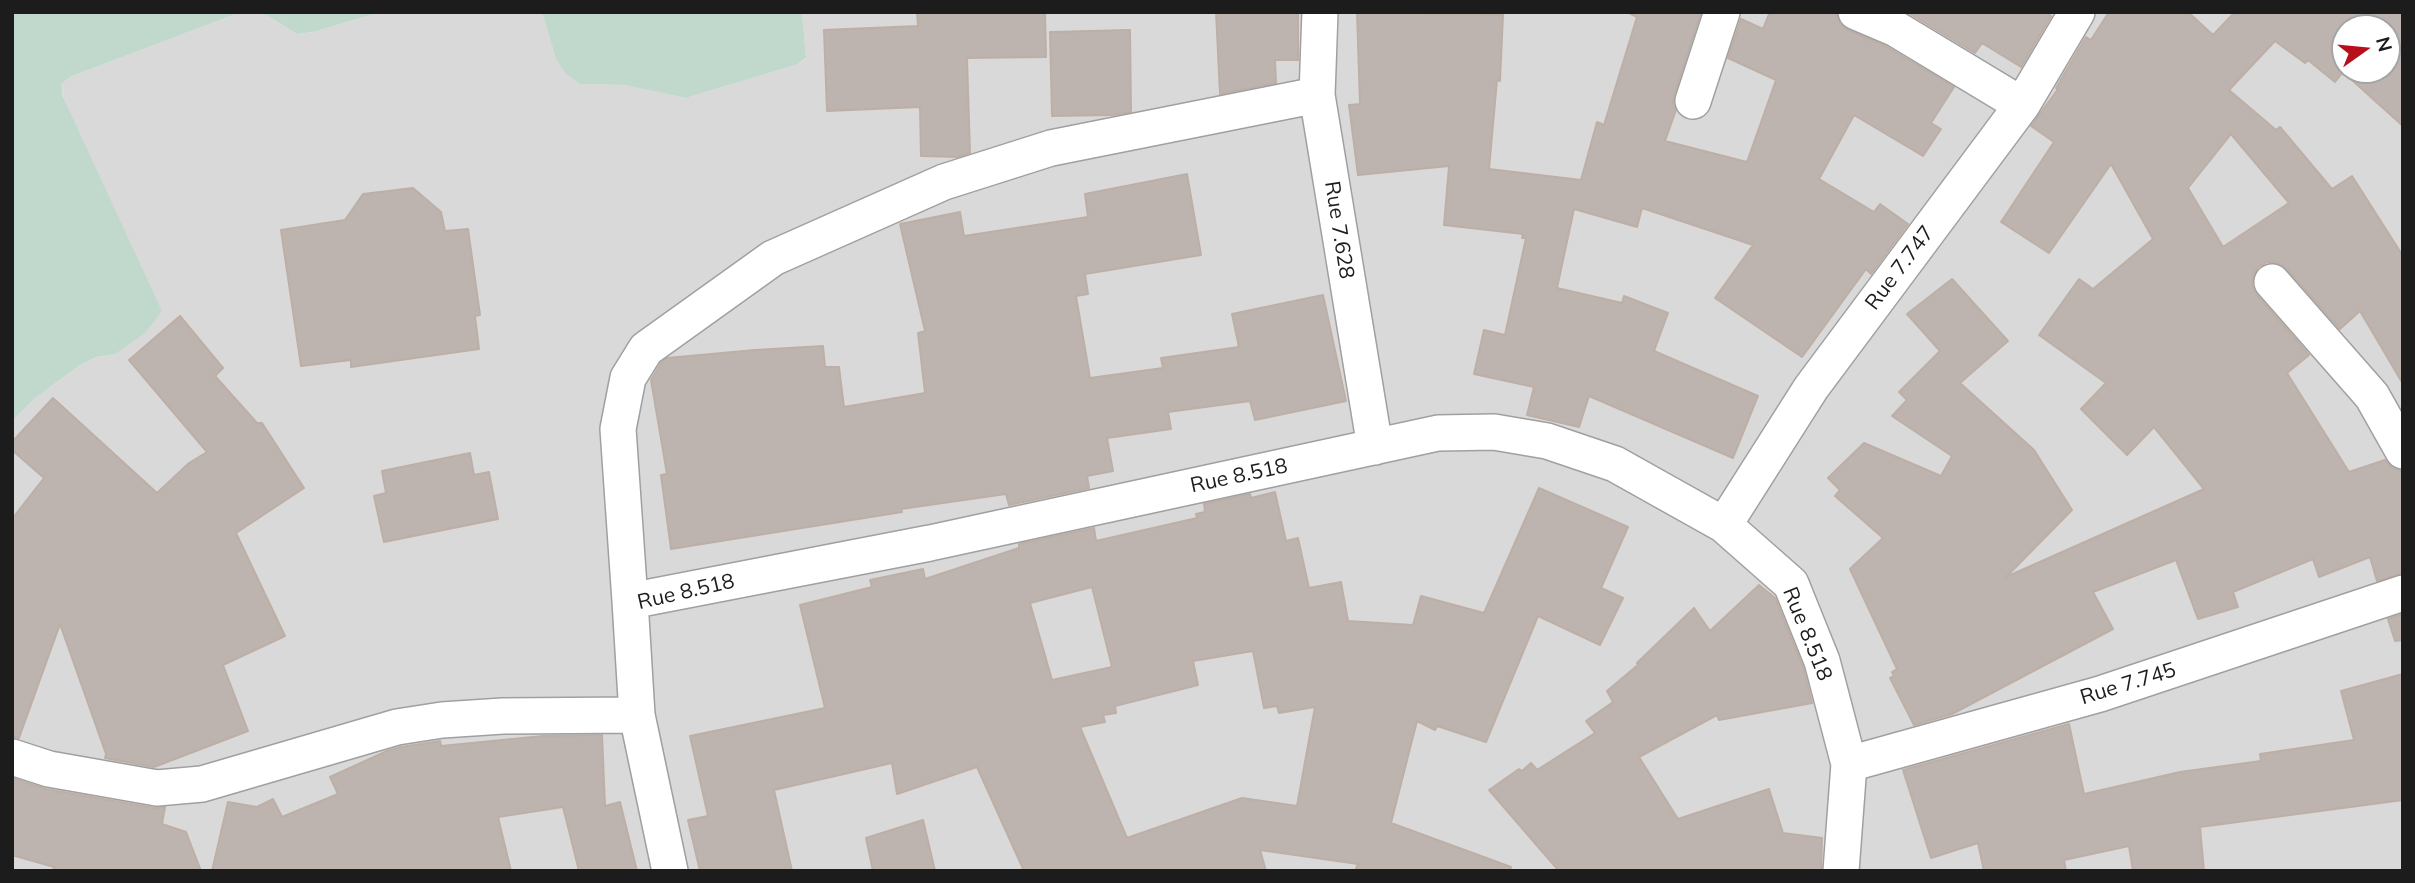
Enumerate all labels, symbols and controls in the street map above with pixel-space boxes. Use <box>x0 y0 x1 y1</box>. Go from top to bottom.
north arrow <box>2331 14 2401 84</box>
text: N <box>2371 34 2398 54</box>
street label: Rue 7.628 <box>1319 179 1359 281</box>
street label: Rue 7.747 <box>1860 221 1940 315</box>
street label: Rue 8.518 <box>1188 453 1290 499</box>
street label: Rue 8.518 <box>635 569 737 615</box>
street label: Rue 8.518 <box>1777 584 1837 684</box>
street label: Rue 7.745 <box>2077 658 2179 710</box>

